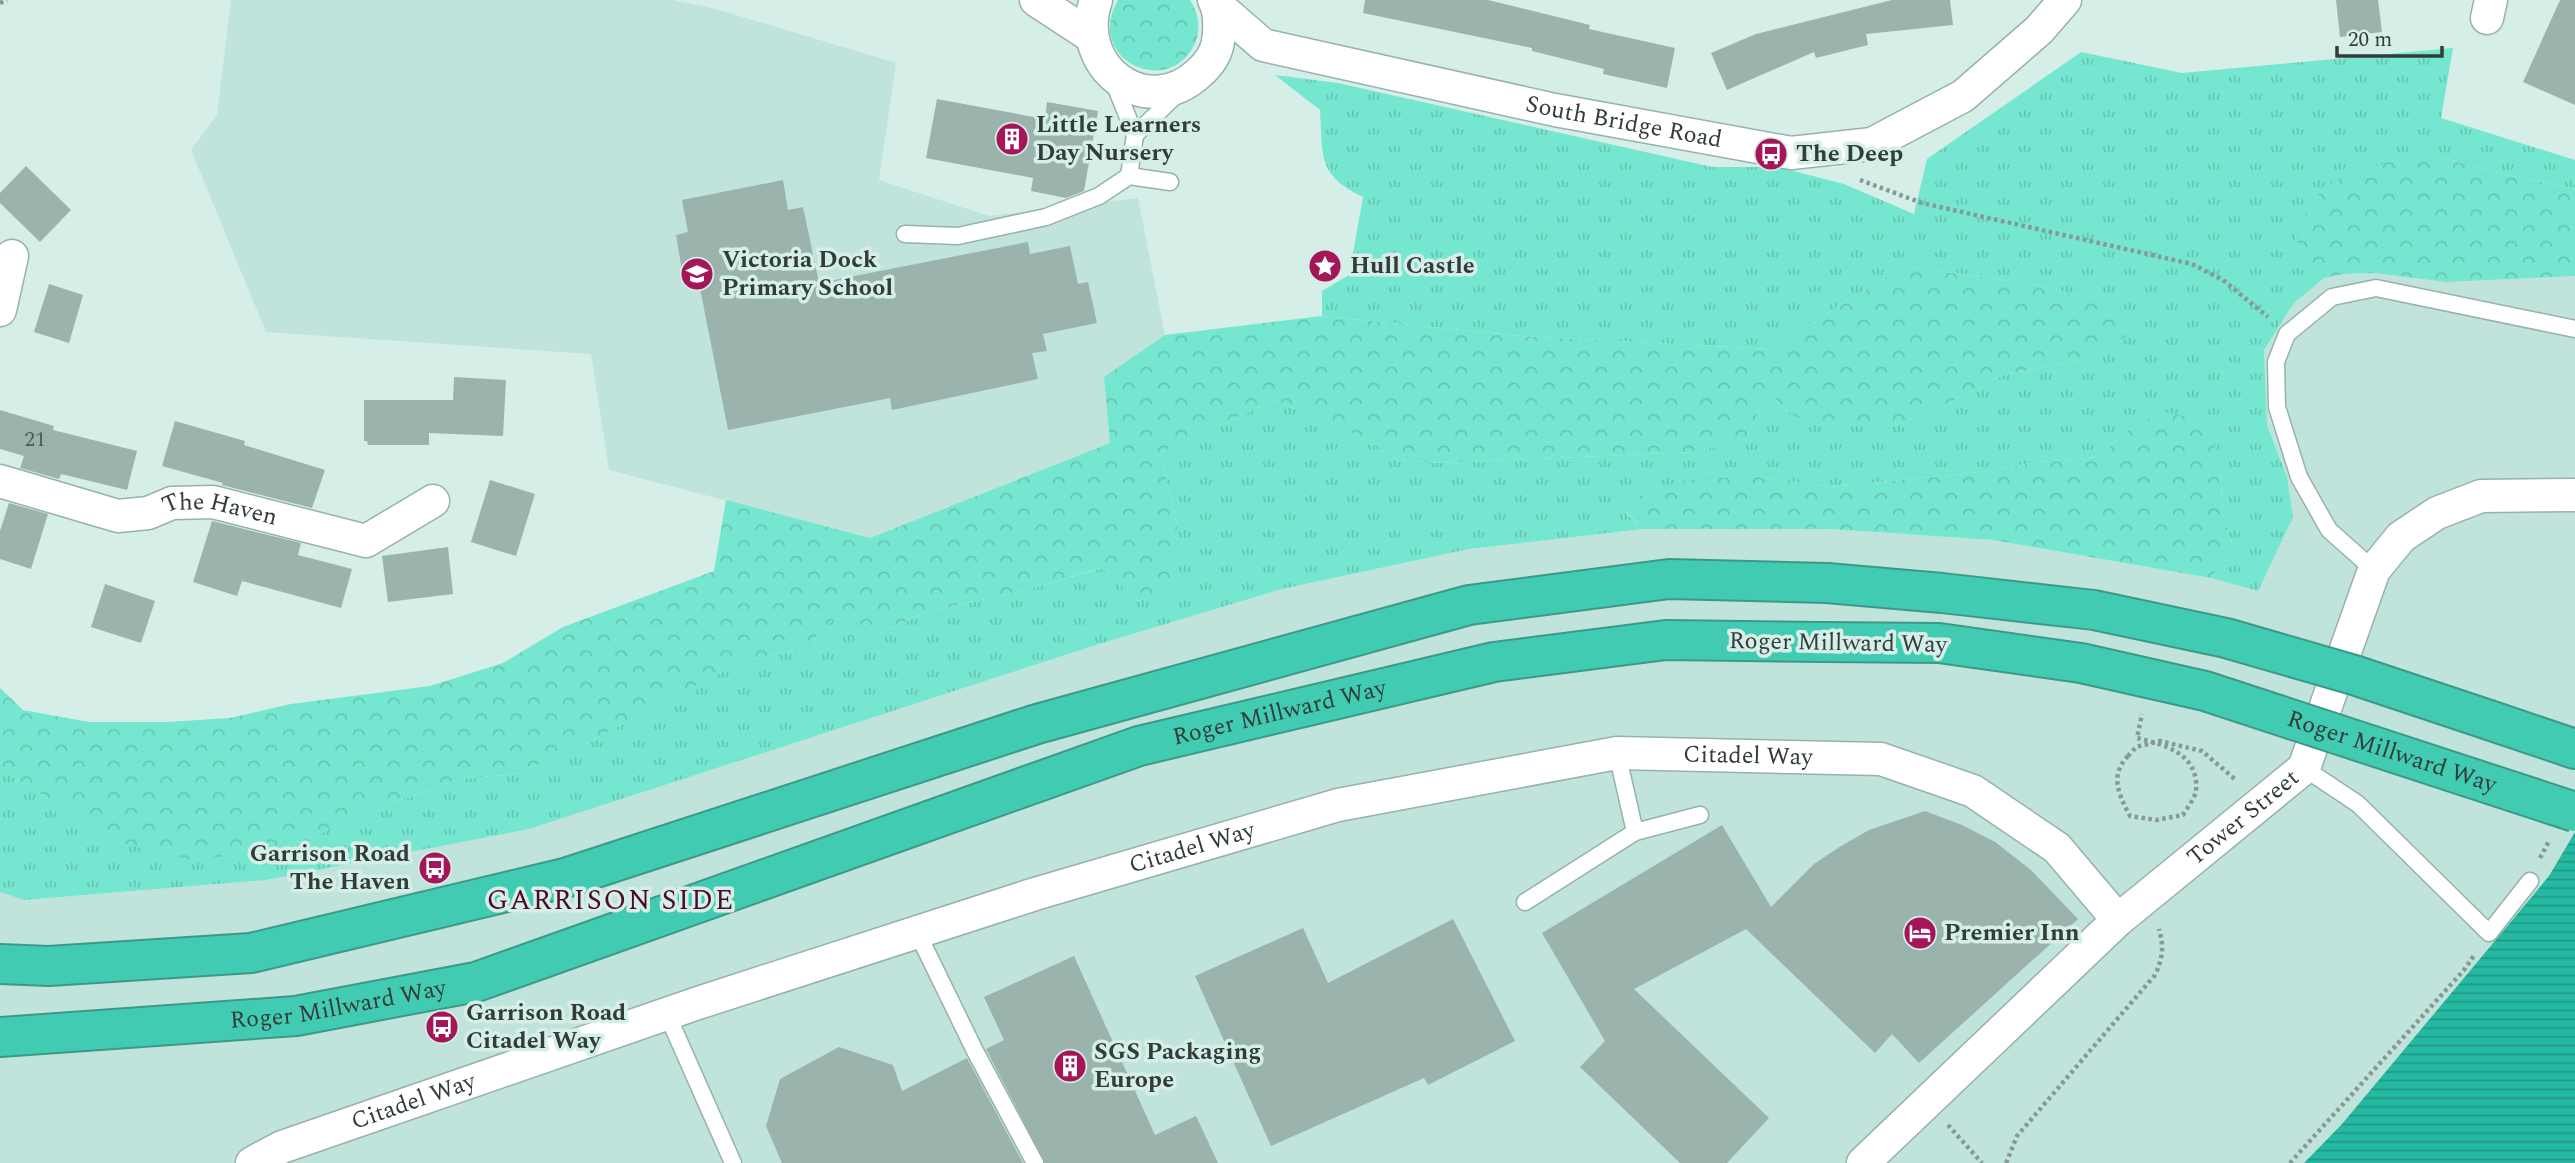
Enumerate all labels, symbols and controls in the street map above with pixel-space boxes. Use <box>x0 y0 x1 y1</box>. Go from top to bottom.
scale bar <box>2337 14 2442 58</box>
text: 20 m <box>2348 24 2392 56</box>
street label: South Bridge Road <box>1522 86 1725 158</box>
place label: Little Learners Day Nursery <box>1036 107 1201 171</box>
building icon: Little Learners Day Nursery <box>993 120 1031 158</box>
bus stop icon: The Deep <box>1752 135 1790 173</box>
place label: The Deep <box>1796 136 1903 172</box>
place label: Victoria Dock Primary School <box>722 242 893 306</box>
place icon: Hull Castle <box>1306 247 1344 285</box>
place label: Hull Castle <box>1350 248 1475 284</box>
school or university icon: Victoria Dock Primary School <box>678 255 716 293</box>
house number: 21 <box>25 424 46 456</box>
street label: The Haven <box>157 484 281 536</box>
street label: Roger Millward Way <box>1728 623 1949 663</box>
street label: Roger Millward Way <box>1169 670 1391 755</box>
street label: Roger Millward Way <box>2282 701 2503 804</box>
street label: Citadel Way <box>1683 737 1815 775</box>
street label: Tower Street <box>2179 761 2307 875</box>
street label: Citadel Way <box>1125 812 1261 883</box>
place label: Garrison Road The Haven <box>250 836 410 900</box>
bus stop icon: Garrison Road The Haven <box>416 849 454 887</box>
district label: GARRISON SIDE <box>487 879 735 922</box>
hotel icon: Premier Inn <box>1901 914 1939 952</box>
place label: Premier Inn <box>1944 915 2080 951</box>
street label: Roger Millward Way <box>229 970 451 1039</box>
place label: Garrison Road Citadel Way <box>466 995 626 1059</box>
bus stop icon: Garrison Road Citadel Way <box>423 1008 461 1046</box>
place label: SGS Packaging Europe <box>1094 1034 1261 1098</box>
building icon: SGS Packaging Europe <box>1051 1047 1089 1085</box>
street label: Citadel Way <box>346 1063 482 1140</box>

